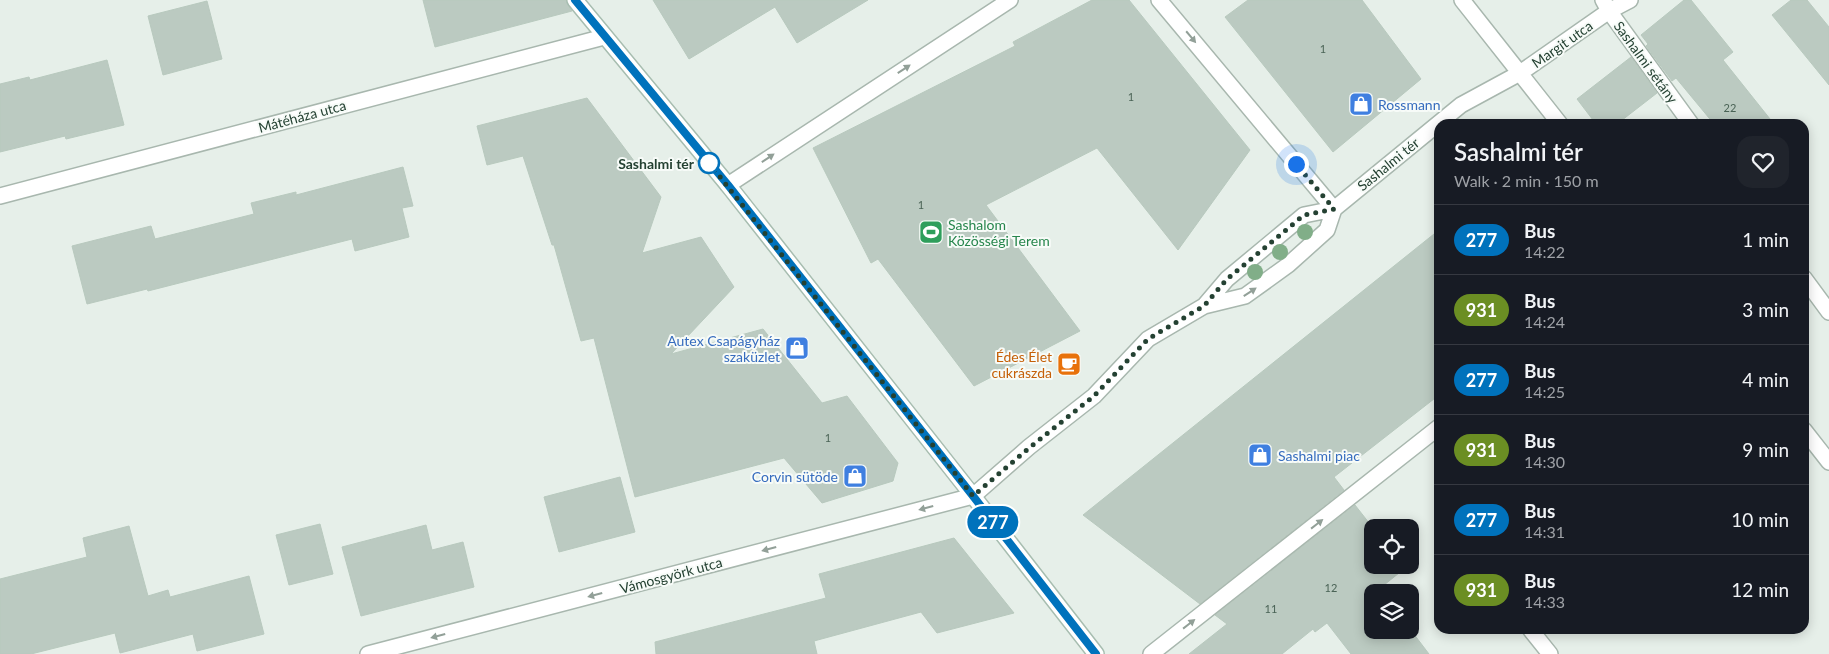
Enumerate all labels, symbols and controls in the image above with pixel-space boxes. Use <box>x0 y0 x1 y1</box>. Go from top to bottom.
street label: Margit utca <box>1528 17 1596 71</box>
street label: Sashalmi sétány <box>1611 18 1682 107</box>
one-way arrow <box>1185 31 1196 44</box>
house number: 1 <box>1320 42 1326 55</box>
one-way arrow <box>897 64 911 73</box>
house number: 1 <box>1128 90 1134 103</box>
shop icon: Rossmann <box>1348 91 1374 117</box>
street label: Mátéháza utca <box>256 96 348 136</box>
place label: Rossmann <box>1378 96 1440 113</box>
house number: 22 <box>1724 101 1736 114</box>
street label: Sashalmi tér <box>1354 134 1422 194</box>
button: heart <box>1737 136 1789 188</box>
text: Sashalmi tér <box>1454 137 1583 166</box>
marker: Sashalmi tér <box>698 152 720 174</box>
your location <box>1284 152 1309 177</box>
one-way arrow <box>762 153 775 163</box>
place label: Sashalmi tér <box>618 155 695 172</box>
text: Walk · 2 min · 150 m <box>1454 171 1599 190</box>
house number: 1 <box>918 198 924 211</box>
place label: Sashalom Közösségi Terem <box>948 216 1050 249</box>
sports icon: Sashalom Közösségi Terem <box>918 219 944 245</box>
text: Bus <box>1524 219 1555 242</box>
text: 1 min <box>1742 228 1789 251</box>
text: 277 <box>1466 229 1497 251</box>
text: 14:22 <box>1524 242 1565 261</box>
one-way arrow <box>1243 287 1256 296</box>
text: Bus <box>1524 289 1555 312</box>
text: 3 min <box>1742 298 1789 321</box>
text: 931 <box>1466 299 1497 321</box>
text: 14:24 <box>1524 312 1565 331</box>
place label: Autex Csapágyház szaküzlet <box>667 332 780 365</box>
shop icon: Autex Csapágyház szaküzlet <box>784 335 810 361</box>
place label: Édes Élet cukrászda <box>991 348 1052 381</box>
cafe icon: Édes Élet cukrászda <box>1056 351 1082 377</box>
text: Bus <box>1524 359 1555 382</box>
text: 4 min <box>1742 368 1789 391</box>
text: 277 <box>1466 369 1497 391</box>
text: 14:25 <box>1524 382 1565 401</box>
text: Bus <box>1524 429 1555 452</box>
house number: 1 <box>825 431 831 444</box>
text: 9 min <box>1742 438 1789 461</box>
text: 931 <box>1466 439 1497 461</box>
shop icon: Sashalmi piac <box>1247 442 1273 468</box>
place label: Sashalmi piac <box>1278 447 1360 464</box>
text: 14:30 <box>1524 452 1565 471</box>
shop icon: Corvin sütöde <box>842 463 868 489</box>
place label: Corvin sütöde <box>752 468 838 485</box>
text: Bus <box>1524 499 1555 522</box>
one-way arrow <box>919 504 934 512</box>
line badge: 277 <box>964 506 1022 538</box>
text: 10 min <box>1731 508 1789 531</box>
text: 277 <box>1466 509 1497 531</box>
text: 277 <box>977 511 1009 533</box>
one-way arrow <box>1310 518 1323 529</box>
map controls <box>1364 519 1419 639</box>
button: locate <box>1364 519 1419 574</box>
text: 14:31 <box>1524 522 1565 541</box>
one-way arrow <box>761 545 776 553</box>
street label: Vámosgyörk utca <box>618 553 724 597</box>
text: Bus <box>1524 569 1555 592</box>
text: 12 min <box>1731 578 1789 601</box>
text: 931 <box>1466 579 1497 601</box>
house number: 12 <box>1325 581 1337 594</box>
button: layers <box>1364 584 1419 639</box>
one-way arrow <box>587 591 602 599</box>
text: 14:33 <box>1524 592 1565 611</box>
house number: 11 <box>1265 602 1277 615</box>
one-way arrow <box>1182 618 1195 629</box>
one-way arrow <box>430 632 445 640</box>

